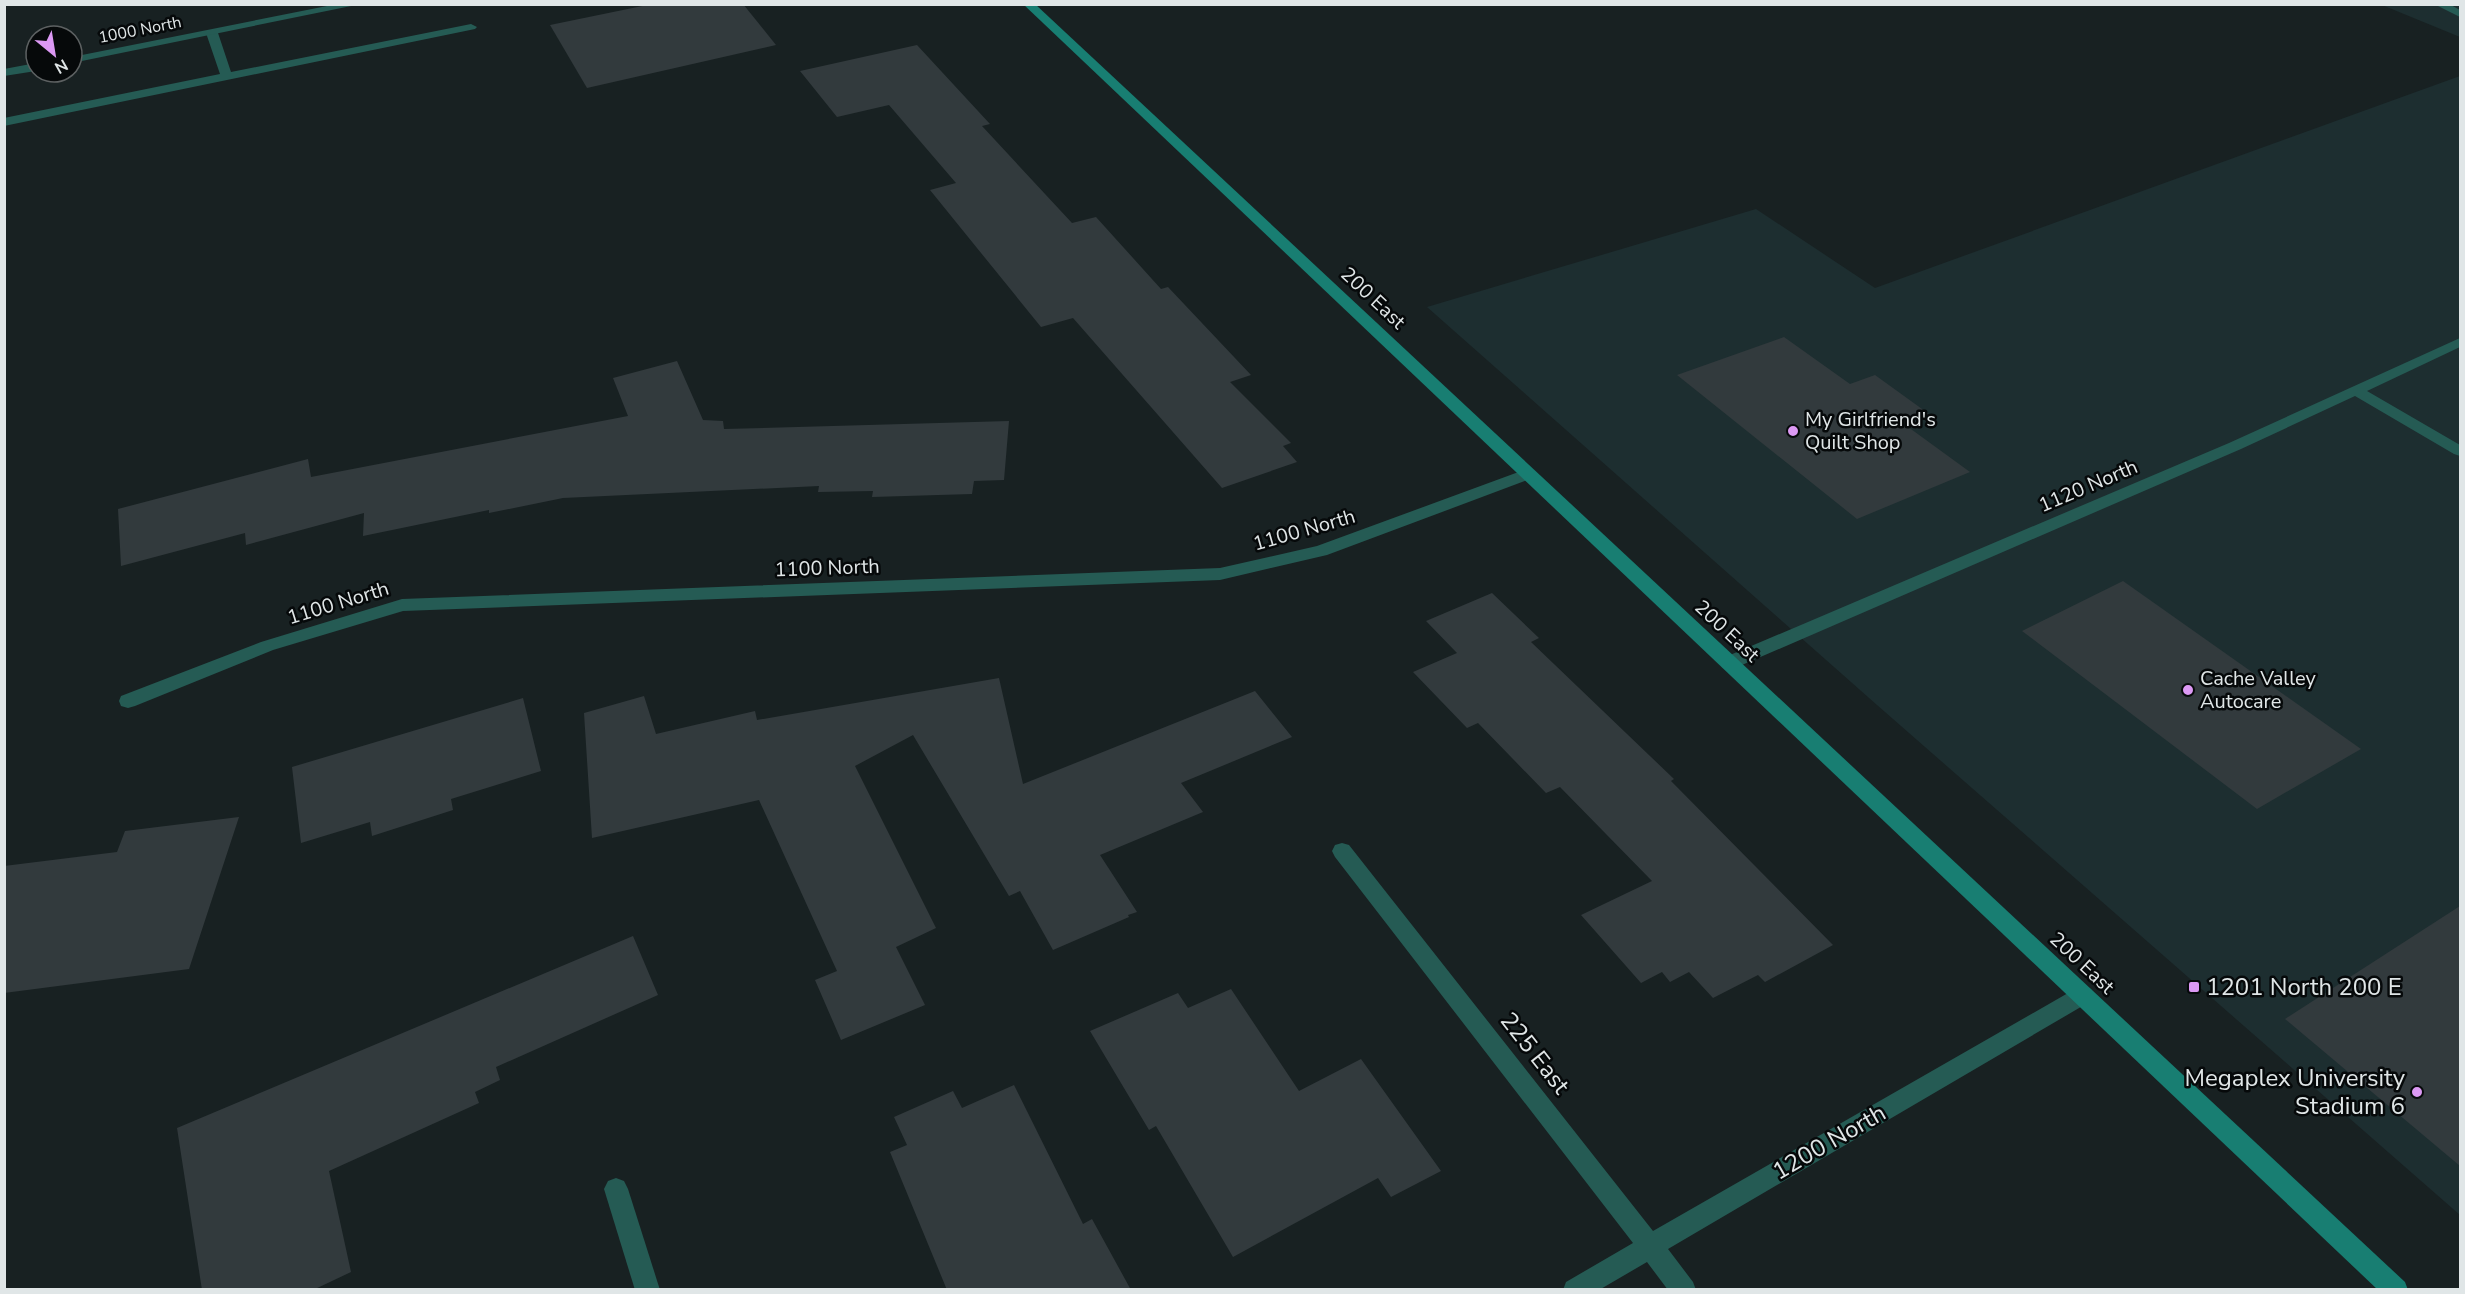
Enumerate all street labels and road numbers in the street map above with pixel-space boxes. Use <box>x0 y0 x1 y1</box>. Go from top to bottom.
street label: 1000 North <box>97 11 183 49</box>
street label: 200 East <box>1335 261 1412 336</box>
street label: 1120 North <box>2034 453 2142 519</box>
street label: 1100 North <box>1250 503 1358 557</box>
street label: 1100 North <box>774 553 880 583</box>
street label: 1100 North <box>284 575 392 631</box>
street label: 200 East <box>1689 594 1766 669</box>
street label: 200 East <box>2044 926 2121 1001</box>
street label: 225 East <box>1493 1005 1577 1101</box>
street label: 1200 North <box>1766 1097 1892 1187</box>

